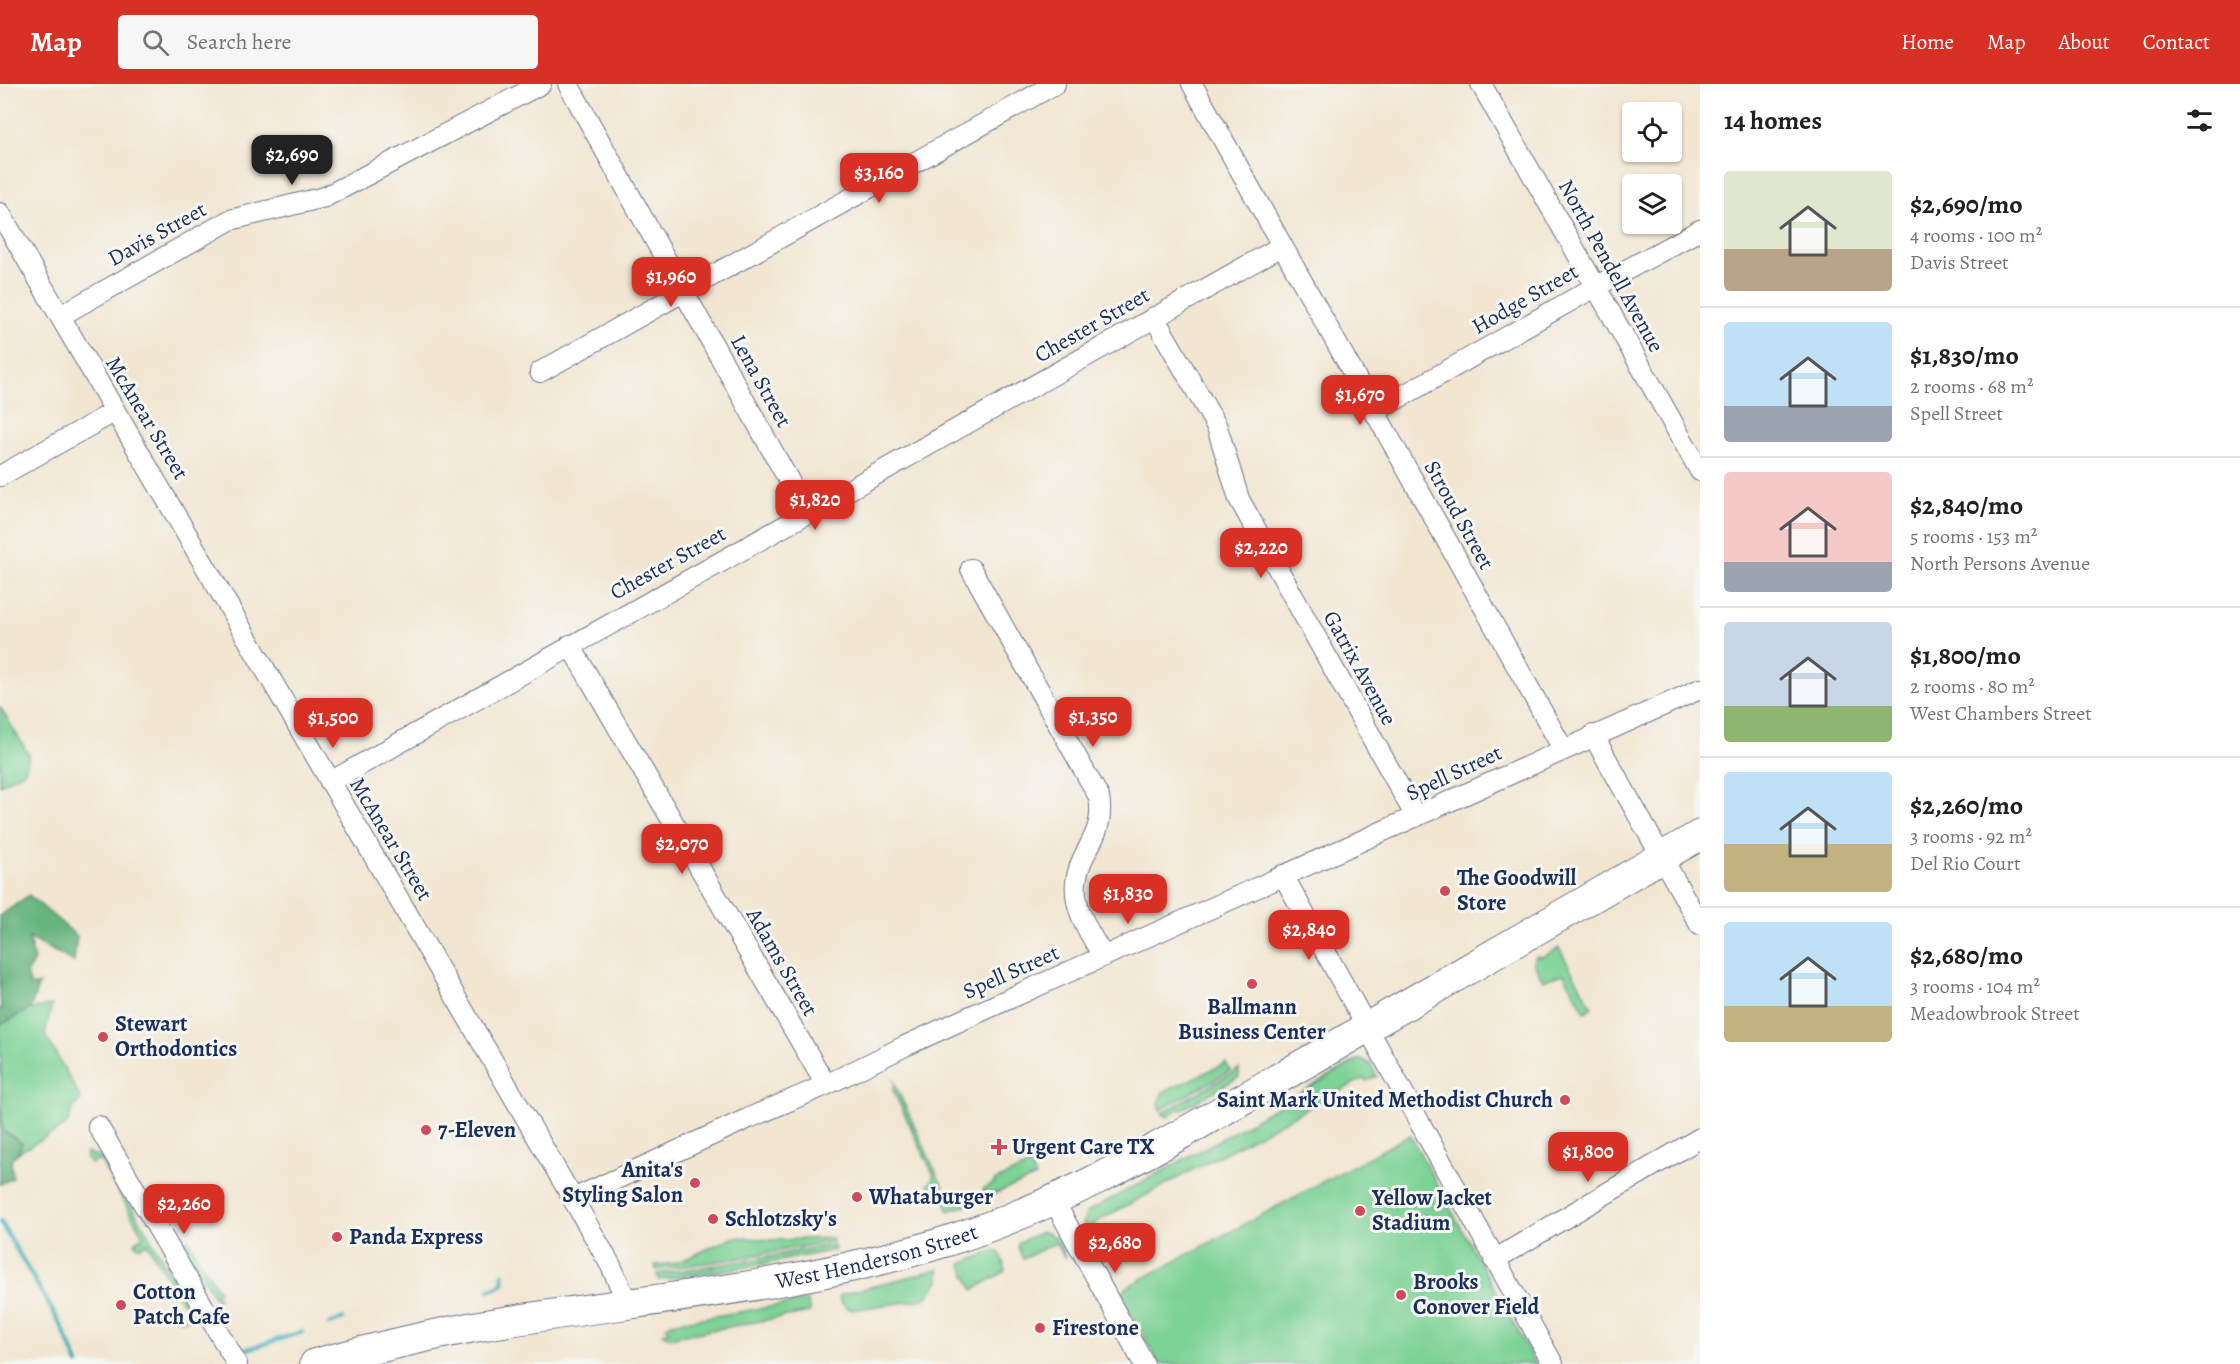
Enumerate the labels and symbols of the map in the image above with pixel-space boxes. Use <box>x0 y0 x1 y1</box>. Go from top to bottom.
pin: $2,690 <box>243 135 341 186</box>
pin: $3,160 <box>830 153 928 204</box>
street label: North Pendell Avenue <box>1551 174 1671 358</box>
street label: Davis Street <box>102 195 212 273</box>
street label: Hodge Street <box>1466 256 1584 342</box>
pin: $1,960 <box>622 257 720 308</box>
street label: Chester Street <box>1029 280 1155 370</box>
street label: Lena Street <box>723 329 799 433</box>
street label: McAnear Street <box>98 351 196 485</box>
pin: $1,670 <box>1311 375 1409 426</box>
street label: Stroud Street <box>1417 455 1501 575</box>
pin: $1,820 <box>766 480 864 531</box>
street label: Chester Street <box>605 519 731 607</box>
pin: $2,220 <box>1212 528 1310 579</box>
street label: Gatrix Avenue <box>1316 605 1404 731</box>
pin: $1,350 <box>1044 697 1142 748</box>
pin: $1,500 <box>284 698 382 749</box>
street label: Spell Street <box>1401 738 1507 808</box>
street label: McAnear Street <box>342 772 440 906</box>
pin: $2,070 <box>633 824 731 875</box>
place label: The Goodwill Store <box>1457 863 1577 918</box>
pin: $1,830 <box>1079 874 1177 925</box>
marker: The Goodwill Store <box>1438 884 1452 898</box>
street label: Adams Street <box>738 902 825 1022</box>
pin: $2,840 <box>1260 910 1358 961</box>
street label: Spell Street <box>958 937 1064 1007</box>
marker: Ballmann Business Center <box>1245 977 1259 991</box>
place label: Ballmann Business Center <box>1178 992 1326 1047</box>
place label: Stewart Orthodontics <box>115 1009 237 1064</box>
marker: Stewart Orthodontics <box>96 1030 110 1044</box>
place label: Saint Mark United Methodist Church <box>1217 1085 1553 1115</box>
marker: Saint Mark United Methodist Church <box>1558 1093 1572 1107</box>
place label: 7-Eleven <box>438 1115 516 1145</box>
marker: 7-Eleven <box>419 1123 433 1137</box>
place label: Urgent Care TX <box>1012 1132 1154 1162</box>
pin: $1,800 <box>1539 1132 1637 1183</box>
marker: Urgent Care TX <box>990 1138 1008 1156</box>
place label: Anita's Styling Salon <box>562 1155 683 1210</box>
marker: Anita's Styling Salon <box>688 1176 702 1190</box>
place label: Whataburger <box>868 1182 993 1212</box>
place label: Yellow Jacket Stadium <box>1371 1183 1493 1238</box>
pin: $2,260 <box>135 1184 233 1235</box>
marker: Whataburger <box>850 1190 864 1204</box>
place label: Schlotzsky's <box>725 1204 837 1234</box>
marker: Yellow Jacket Stadium <box>1353 1204 1367 1218</box>
marker: Schlotzsky's <box>706 1212 720 1226</box>
street label: West Henderson Street <box>772 1217 982 1297</box>
place label: Panda Express <box>349 1222 483 1252</box>
pin: $2,680 <box>1066 1223 1164 1274</box>
marker: Panda Express <box>330 1230 344 1244</box>
place label: Brooks Conover Field <box>1413 1267 1539 1322</box>
place label: Cotton Patch Cafe <box>133 1277 230 1332</box>
marker: Brooks Conover Field <box>1394 1288 1408 1302</box>
marker: Cotton Patch Cafe <box>114 1298 128 1312</box>
place label: Firestone <box>1052 1313 1139 1343</box>
marker: Firestone <box>1033 1321 1047 1335</box>

